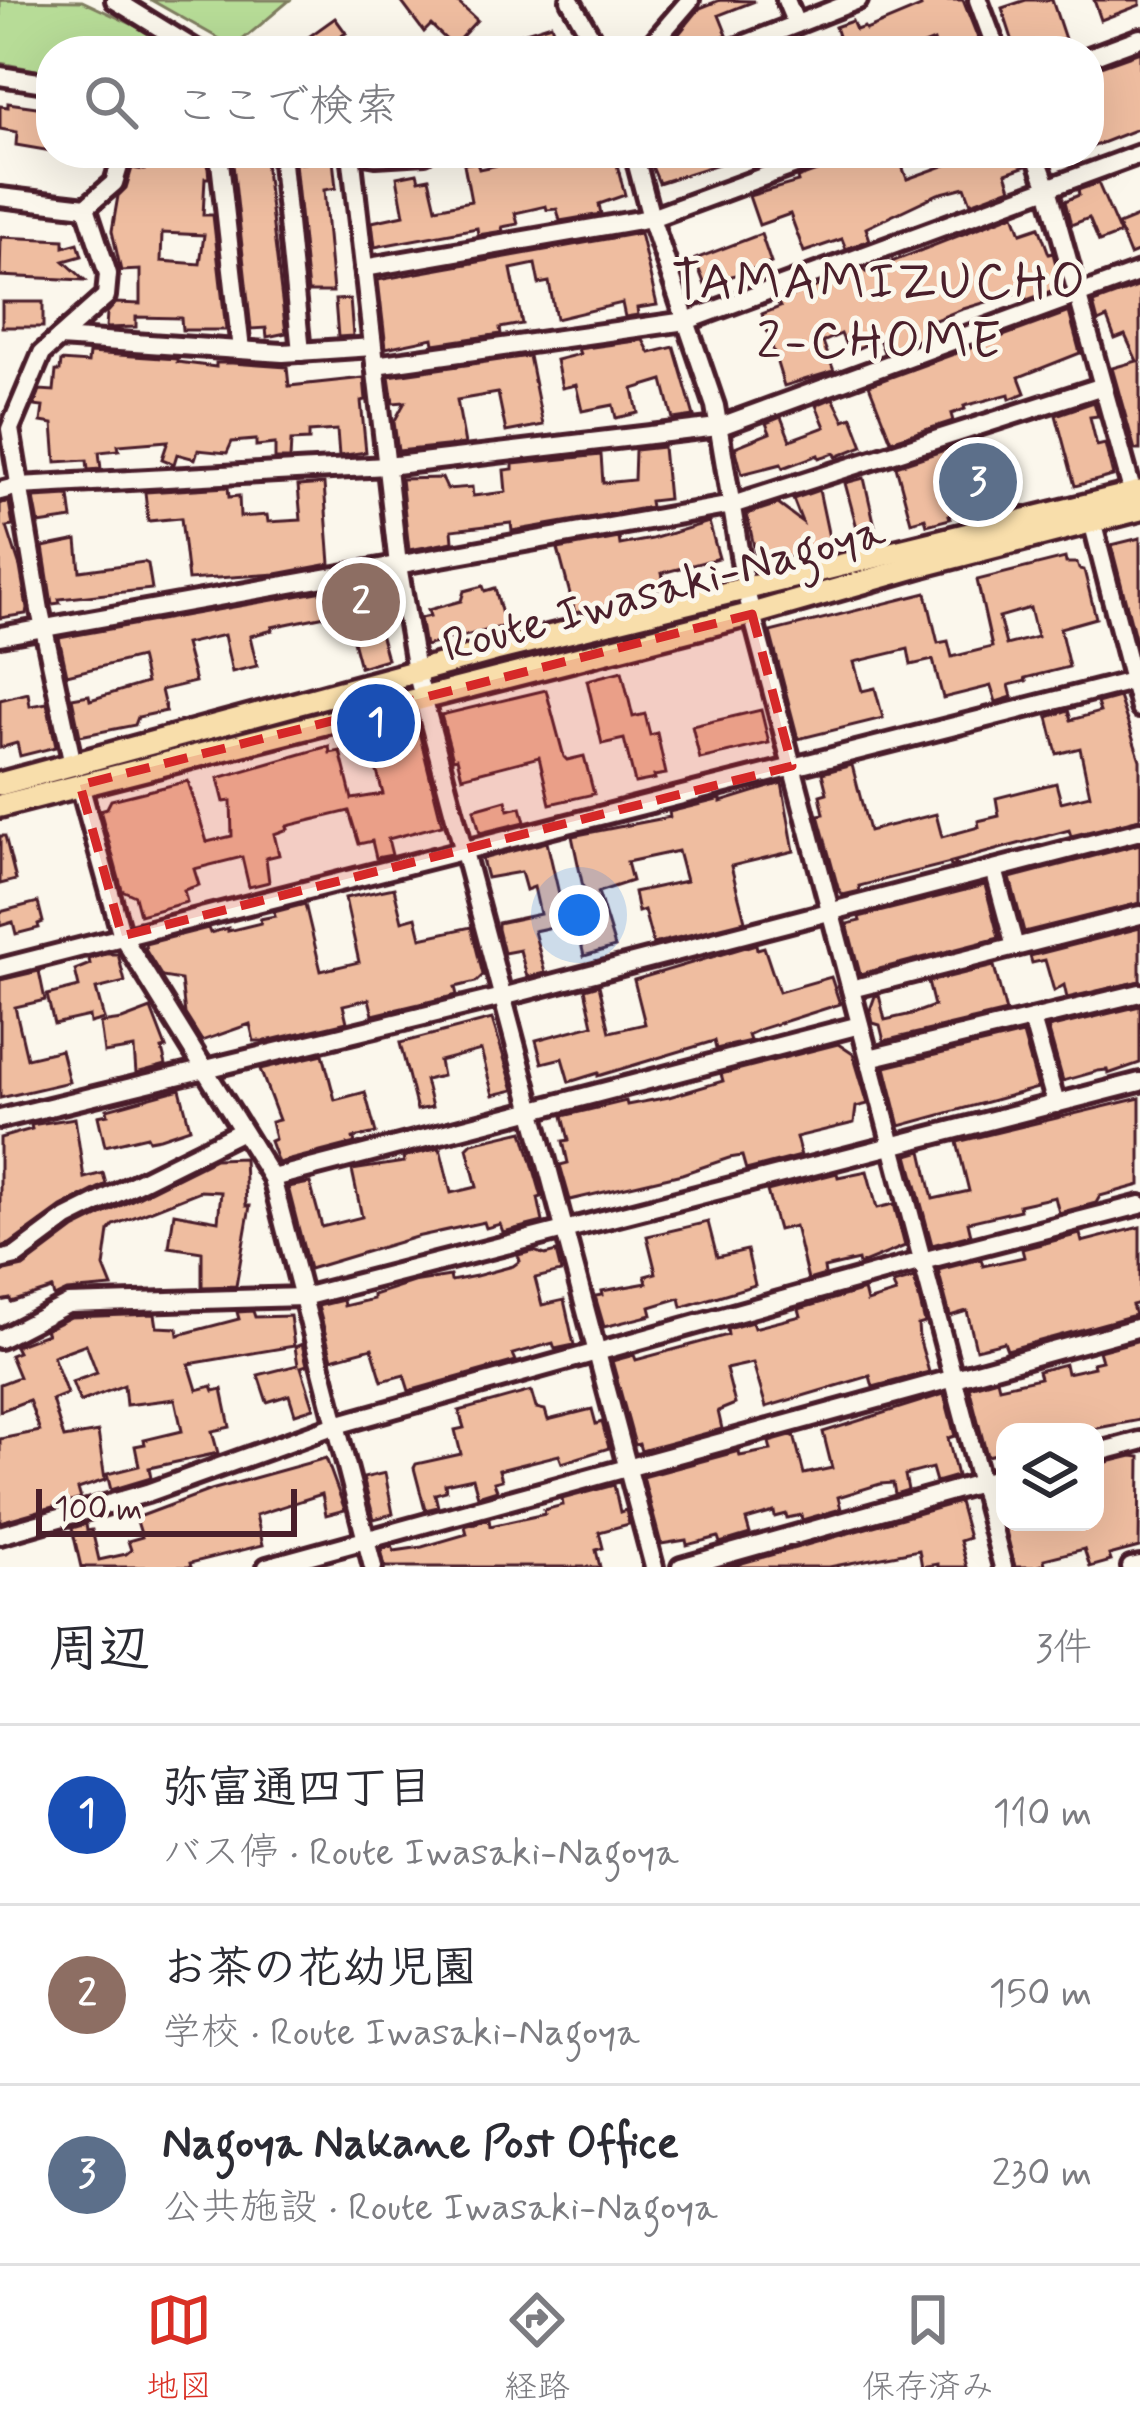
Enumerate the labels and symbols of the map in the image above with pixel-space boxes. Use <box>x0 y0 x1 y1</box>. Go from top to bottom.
district label: TAMAMIZUCHO 2-CHOME <box>672 251 1088 376</box>
pin: 3 <box>939 437 1017 527</box>
street label: Route Iwasaki-Nagoya <box>436 501 893 684</box>
pin: 2 <box>322 557 400 647</box>
pin: 1 <box>337 678 415 768</box>
your location <box>549 885 609 945</box>
scale bar <box>36 1483 297 1536</box>

